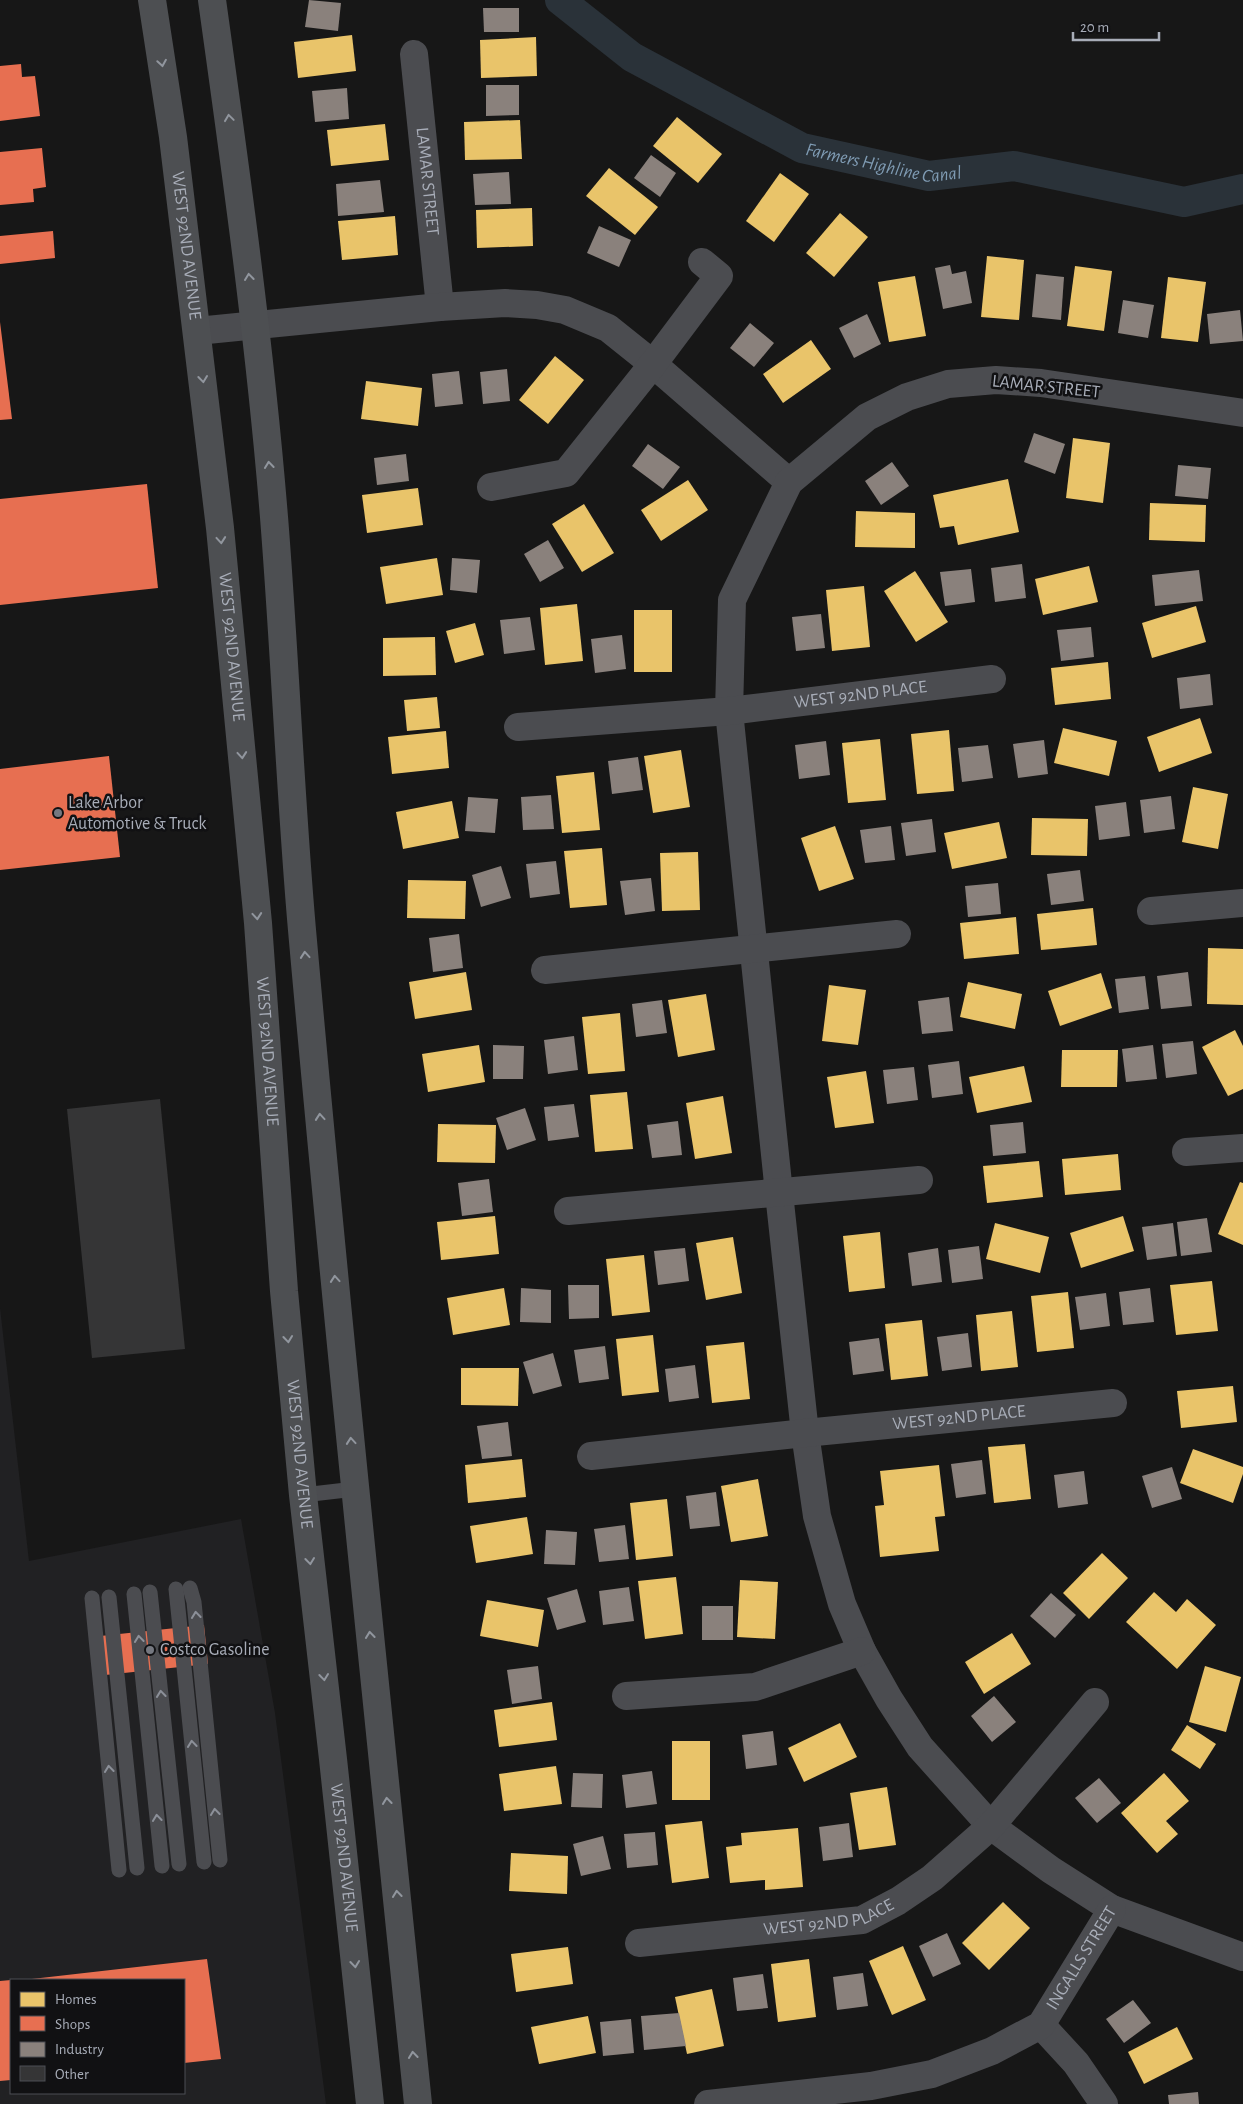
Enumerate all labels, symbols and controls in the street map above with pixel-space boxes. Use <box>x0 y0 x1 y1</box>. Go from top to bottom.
scale bar <box>1073 10 1159 42</box>
text: 20 m <box>1080 20 1109 35</box>
one-way arrow <box>156 58 166 67</box>
one-way arrow <box>224 114 235 122</box>
street label: LAMAR STREET <box>413 126 442 237</box>
water label: Farmers Highline Canal <box>804 140 963 186</box>
street label: WEST 92ND AVENUE <box>168 170 204 321</box>
one-way arrow <box>244 272 255 280</box>
street label: LAMAR STREET <box>991 372 1101 402</box>
one-way arrow <box>197 375 208 383</box>
one-way arrow <box>264 461 275 469</box>
one-way arrow <box>216 537 227 545</box>
street label: WEST 92ND AVENUE <box>215 572 248 723</box>
street label: WEST 92ND PLACE <box>793 678 928 712</box>
one-way arrow <box>236 751 247 759</box>
place label: Lake Arbor Automotive & Truck <box>68 794 207 833</box>
marker: Lake Arbor Automotive & Truck <box>52 807 64 819</box>
one-way arrow <box>252 913 263 921</box>
one-way arrow <box>299 951 310 959</box>
street label: WEST 92ND AVENUE <box>253 976 281 1127</box>
one-way arrow <box>315 1113 326 1121</box>
one-way arrow <box>330 1274 341 1282</box>
one-way arrow <box>282 1336 293 1344</box>
street label: WEST 92ND AVENUE <box>283 1379 316 1530</box>
street label: WEST 92ND PLACE <box>892 1403 1027 1433</box>
one-way arrow <box>345 1436 356 1444</box>
one-way arrow <box>304 1557 315 1565</box>
one-way arrow <box>191 1611 202 1619</box>
one-way arrow <box>365 1631 376 1639</box>
one-way arrow <box>134 1634 145 1642</box>
place label: Costco Gasoline <box>160 1641 270 1659</box>
marker: Costco Gasoline <box>144 1644 156 1656</box>
one-way arrow <box>318 1673 329 1681</box>
one-way arrow <box>156 1690 167 1698</box>
one-way arrow <box>187 1739 198 1747</box>
one-way arrow <box>104 1765 115 1773</box>
street label: WEST 92ND AVENUE <box>327 1782 361 1933</box>
one-way arrow <box>382 1797 393 1805</box>
one-way arrow <box>210 1807 221 1815</box>
one-way arrow <box>152 1813 163 1821</box>
one-way arrow <box>392 1890 403 1898</box>
street label: WEST 92ND PLACE <box>763 1896 897 1939</box>
street label: INGALLS STREET <box>1043 1903 1120 2013</box>
one-way arrow <box>349 1960 360 1968</box>
legend <box>10 1979 185 2094</box>
text: Homes <box>55 1992 97 2007</box>
text: Shops <box>55 2017 90 2032</box>
text: Industry <box>55 2042 104 2057</box>
one-way arrow <box>408 2051 419 2059</box>
text: Other <box>55 2067 89 2082</box>

